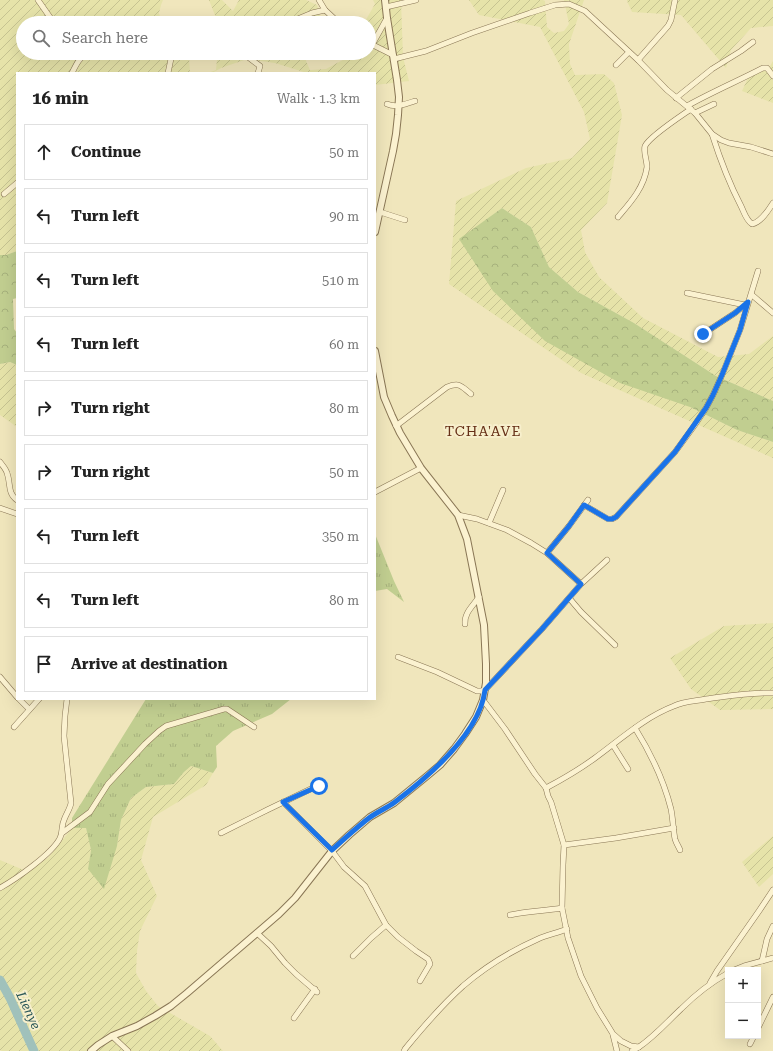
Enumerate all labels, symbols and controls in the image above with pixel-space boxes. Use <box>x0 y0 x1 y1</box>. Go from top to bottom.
search box <box>16 16 376 60</box>
icon: search <box>30 27 52 49</box>
text: Search here <box>62 29 148 47</box>
text: 16 min <box>32 88 89 108</box>
text: Walk · 1.3 km <box>277 91 360 106</box>
icon: ahead <box>33 141 55 163</box>
text: Continue <box>71 143 141 161</box>
text: 50 m <box>329 145 359 160</box>
icon: left <box>33 205 55 227</box>
text: Turn left <box>71 207 139 225</box>
text: 90 m <box>329 209 359 224</box>
icon: left <box>33 269 55 291</box>
text: Turn left <box>71 271 139 289</box>
text: 510 m <box>322 273 359 288</box>
route end <box>694 325 712 343</box>
icon: left <box>33 333 55 355</box>
text: Turn left <box>71 335 139 353</box>
text: 60 m <box>329 337 359 352</box>
icon: right <box>33 397 55 419</box>
text: Turn right <box>71 399 150 417</box>
text: 80 m <box>329 401 359 416</box>
district label: TCHA'AVE <box>445 423 521 439</box>
icon: right <box>33 461 55 483</box>
text: Turn right <box>71 463 150 481</box>
text: 50 m <box>329 465 359 480</box>
icon: left <box>33 525 55 547</box>
text: Turn left <box>71 527 139 545</box>
text: 350 m <box>322 529 359 544</box>
icon: left <box>33 589 55 611</box>
text: Turn left <box>71 591 139 609</box>
text: 80 m <box>329 593 359 608</box>
icon: arrive <box>33 653 55 675</box>
text: Arrive at destination <box>71 655 227 673</box>
route start <box>310 777 328 795</box>
map controls <box>725 967 761 1039</box>
button: + <box>725 967 761 1003</box>
water label: Lienye <box>13 988 44 1032</box>
button: − <box>725 1003 761 1039</box>

